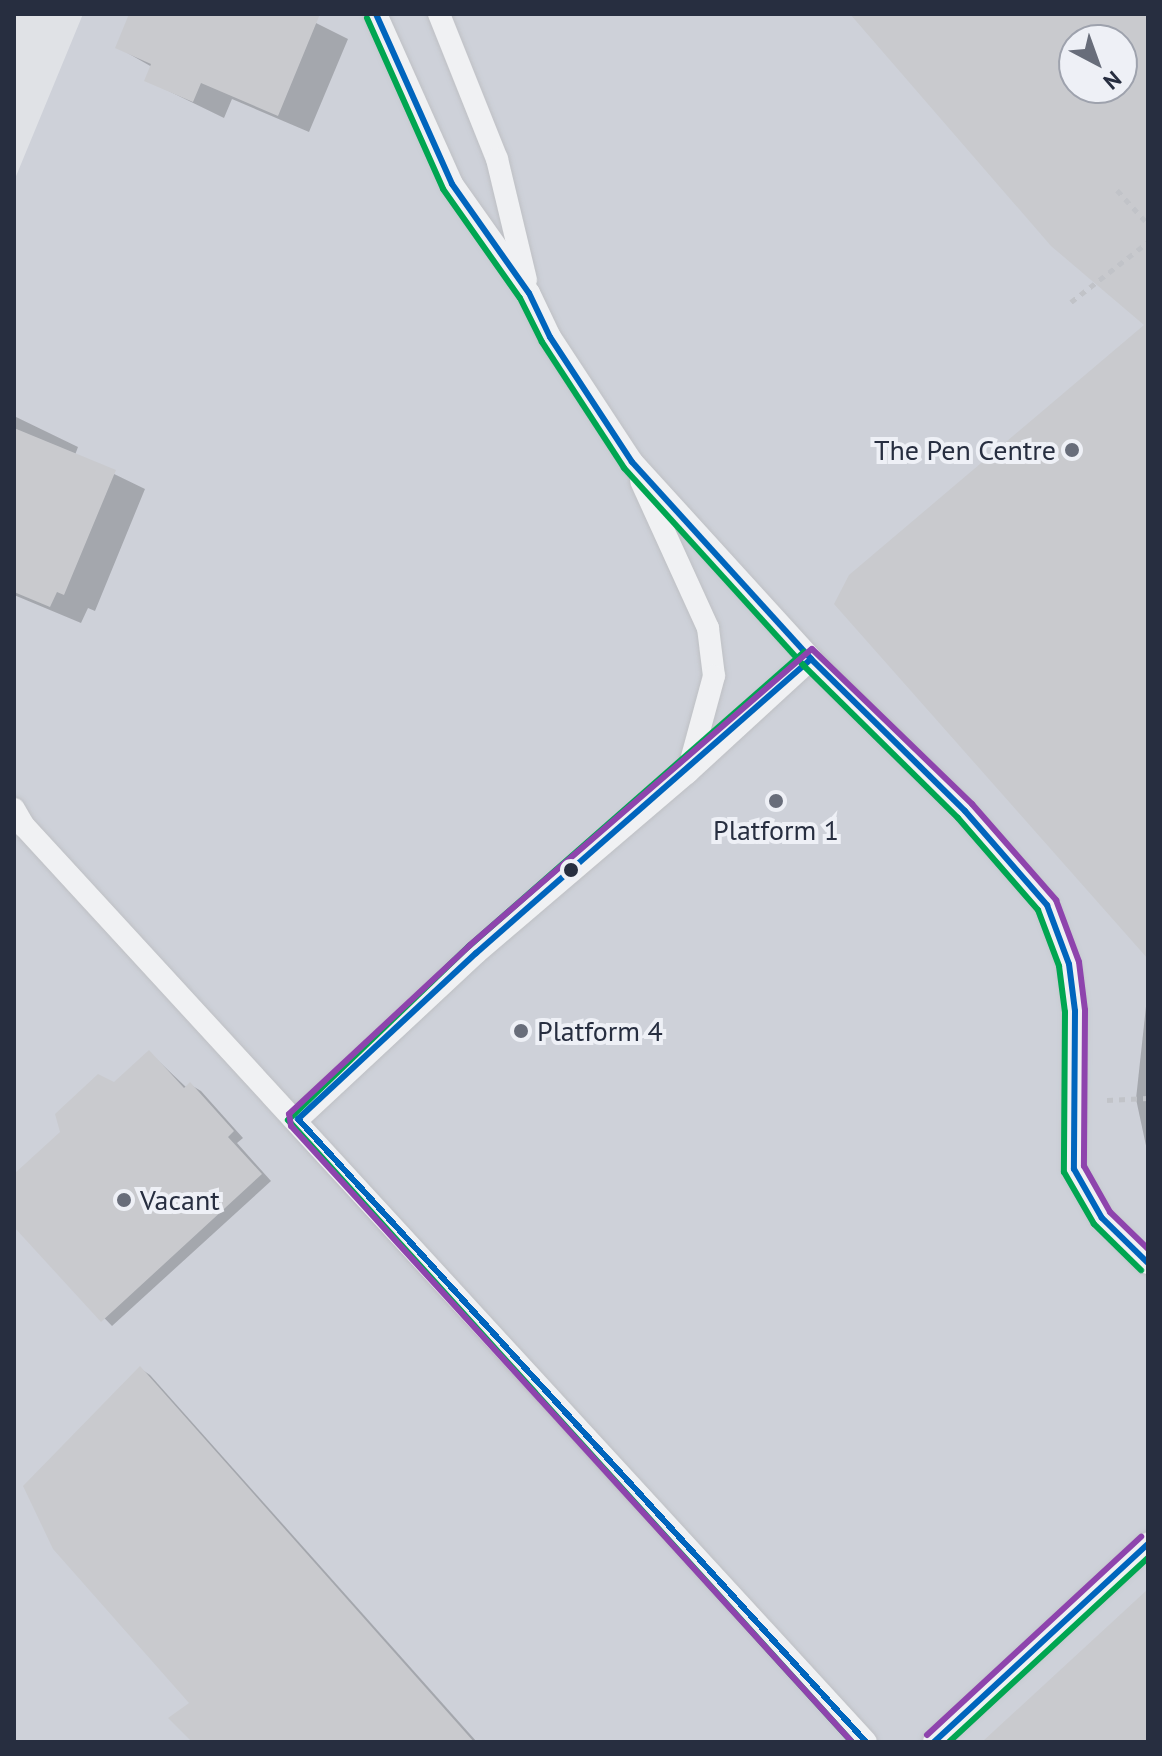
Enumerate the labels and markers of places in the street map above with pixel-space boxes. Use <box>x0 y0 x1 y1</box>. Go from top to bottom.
place label: The Pen Centre <box>874 433 1056 467</box>
marker: The Pen Centre <box>1063 441 1081 459</box>
marker: Platform 1 <box>767 792 785 810</box>
place label: Platform 1 <box>713 813 839 847</box>
unlabelled marker <box>563 862 579 878</box>
place label: Platform 4 <box>537 1014 663 1048</box>
marker: Platform 4 <box>512 1022 530 1040</box>
place label: Vacant <box>140 1183 220 1217</box>
marker: Vacant <box>115 1191 133 1209</box>

